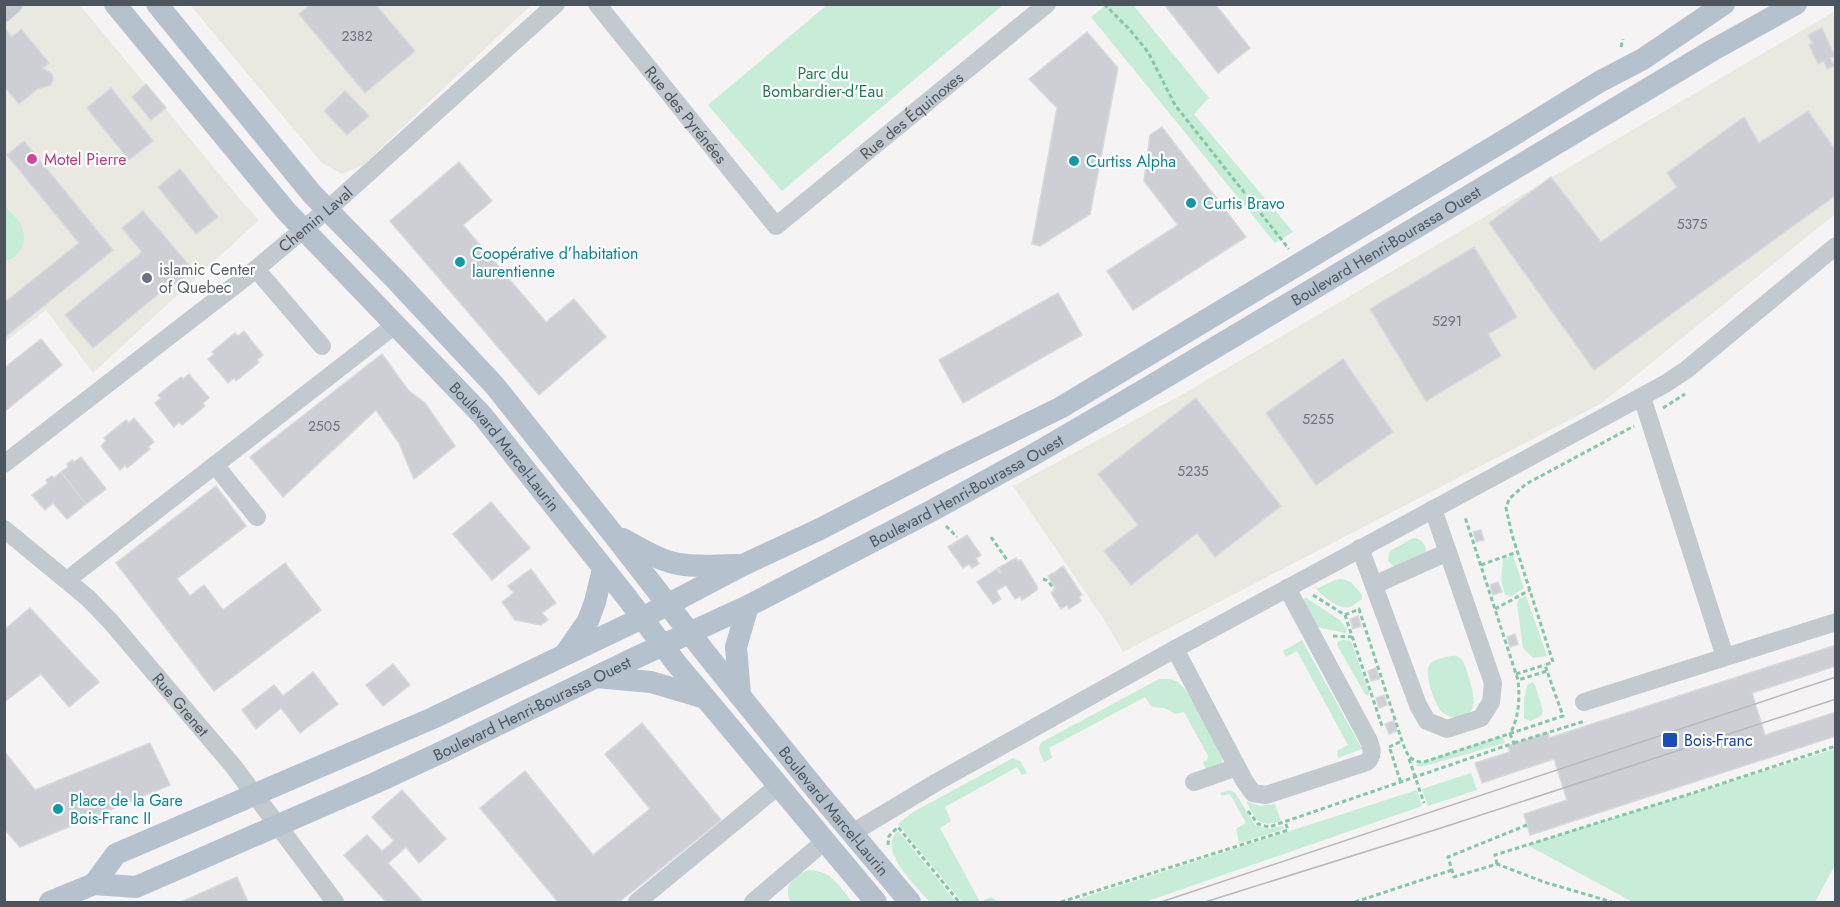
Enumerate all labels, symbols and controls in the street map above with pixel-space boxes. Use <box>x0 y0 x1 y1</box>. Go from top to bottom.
house number: 2382 <box>341 26 373 46</box>
street label: Rue des Pyrénées <box>639 61 732 169</box>
park label: Parc du Bombardier-d'Eau <box>762 62 884 103</box>
street label: Rue des Équinoxes <box>855 66 968 165</box>
place label: Motel Pierre <box>44 148 126 171</box>
place label: Curtiss Alpha <box>1086 150 1176 173</box>
marker: Motel Pierre <box>25 152 39 166</box>
marker: Curtiss Alpha <box>1067 154 1081 168</box>
street label: Boulevard Henri-Bourassa Ouest <box>1287 180 1485 312</box>
street label: Chemin Laval <box>273 182 358 258</box>
place label: Curtis Bravo <box>1203 192 1285 215</box>
marker: Curtis Bravo <box>1184 196 1198 210</box>
house number: 5375 <box>1677 214 1707 234</box>
place label: Coopérative d’habitation laurentienne <box>472 242 638 283</box>
marker: Coopérative d’habitation laurentienne <box>453 255 467 269</box>
place label: islamic Center of Quebec <box>159 258 256 299</box>
marker: islamic Center of Quebec <box>140 271 154 285</box>
house number: 5291 <box>1432 311 1462 331</box>
street label: Boulevard Marcel-Laurin <box>444 377 565 516</box>
house number: 5255 <box>1302 409 1334 429</box>
house number: 2505 <box>308 416 340 436</box>
street label: Boulevard Henri-Bourassa Ouest <box>866 429 1068 553</box>
house number: 5235 <box>1177 461 1209 481</box>
street label: Boulevard Henri-Bourassa Ouest <box>429 651 635 767</box>
street label: Rue Grenet <box>147 668 214 742</box>
place label: Bois-Franc <box>1684 729 1753 752</box>
marker: Bois-Franc <box>1661 731 1679 749</box>
street label: Boulevard Marcel-Laurin <box>773 741 894 881</box>
place label: Place de la Gare Bois-Franc II <box>70 789 183 830</box>
marker: Place de la Gare Bois-Franc II <box>51 802 65 816</box>

